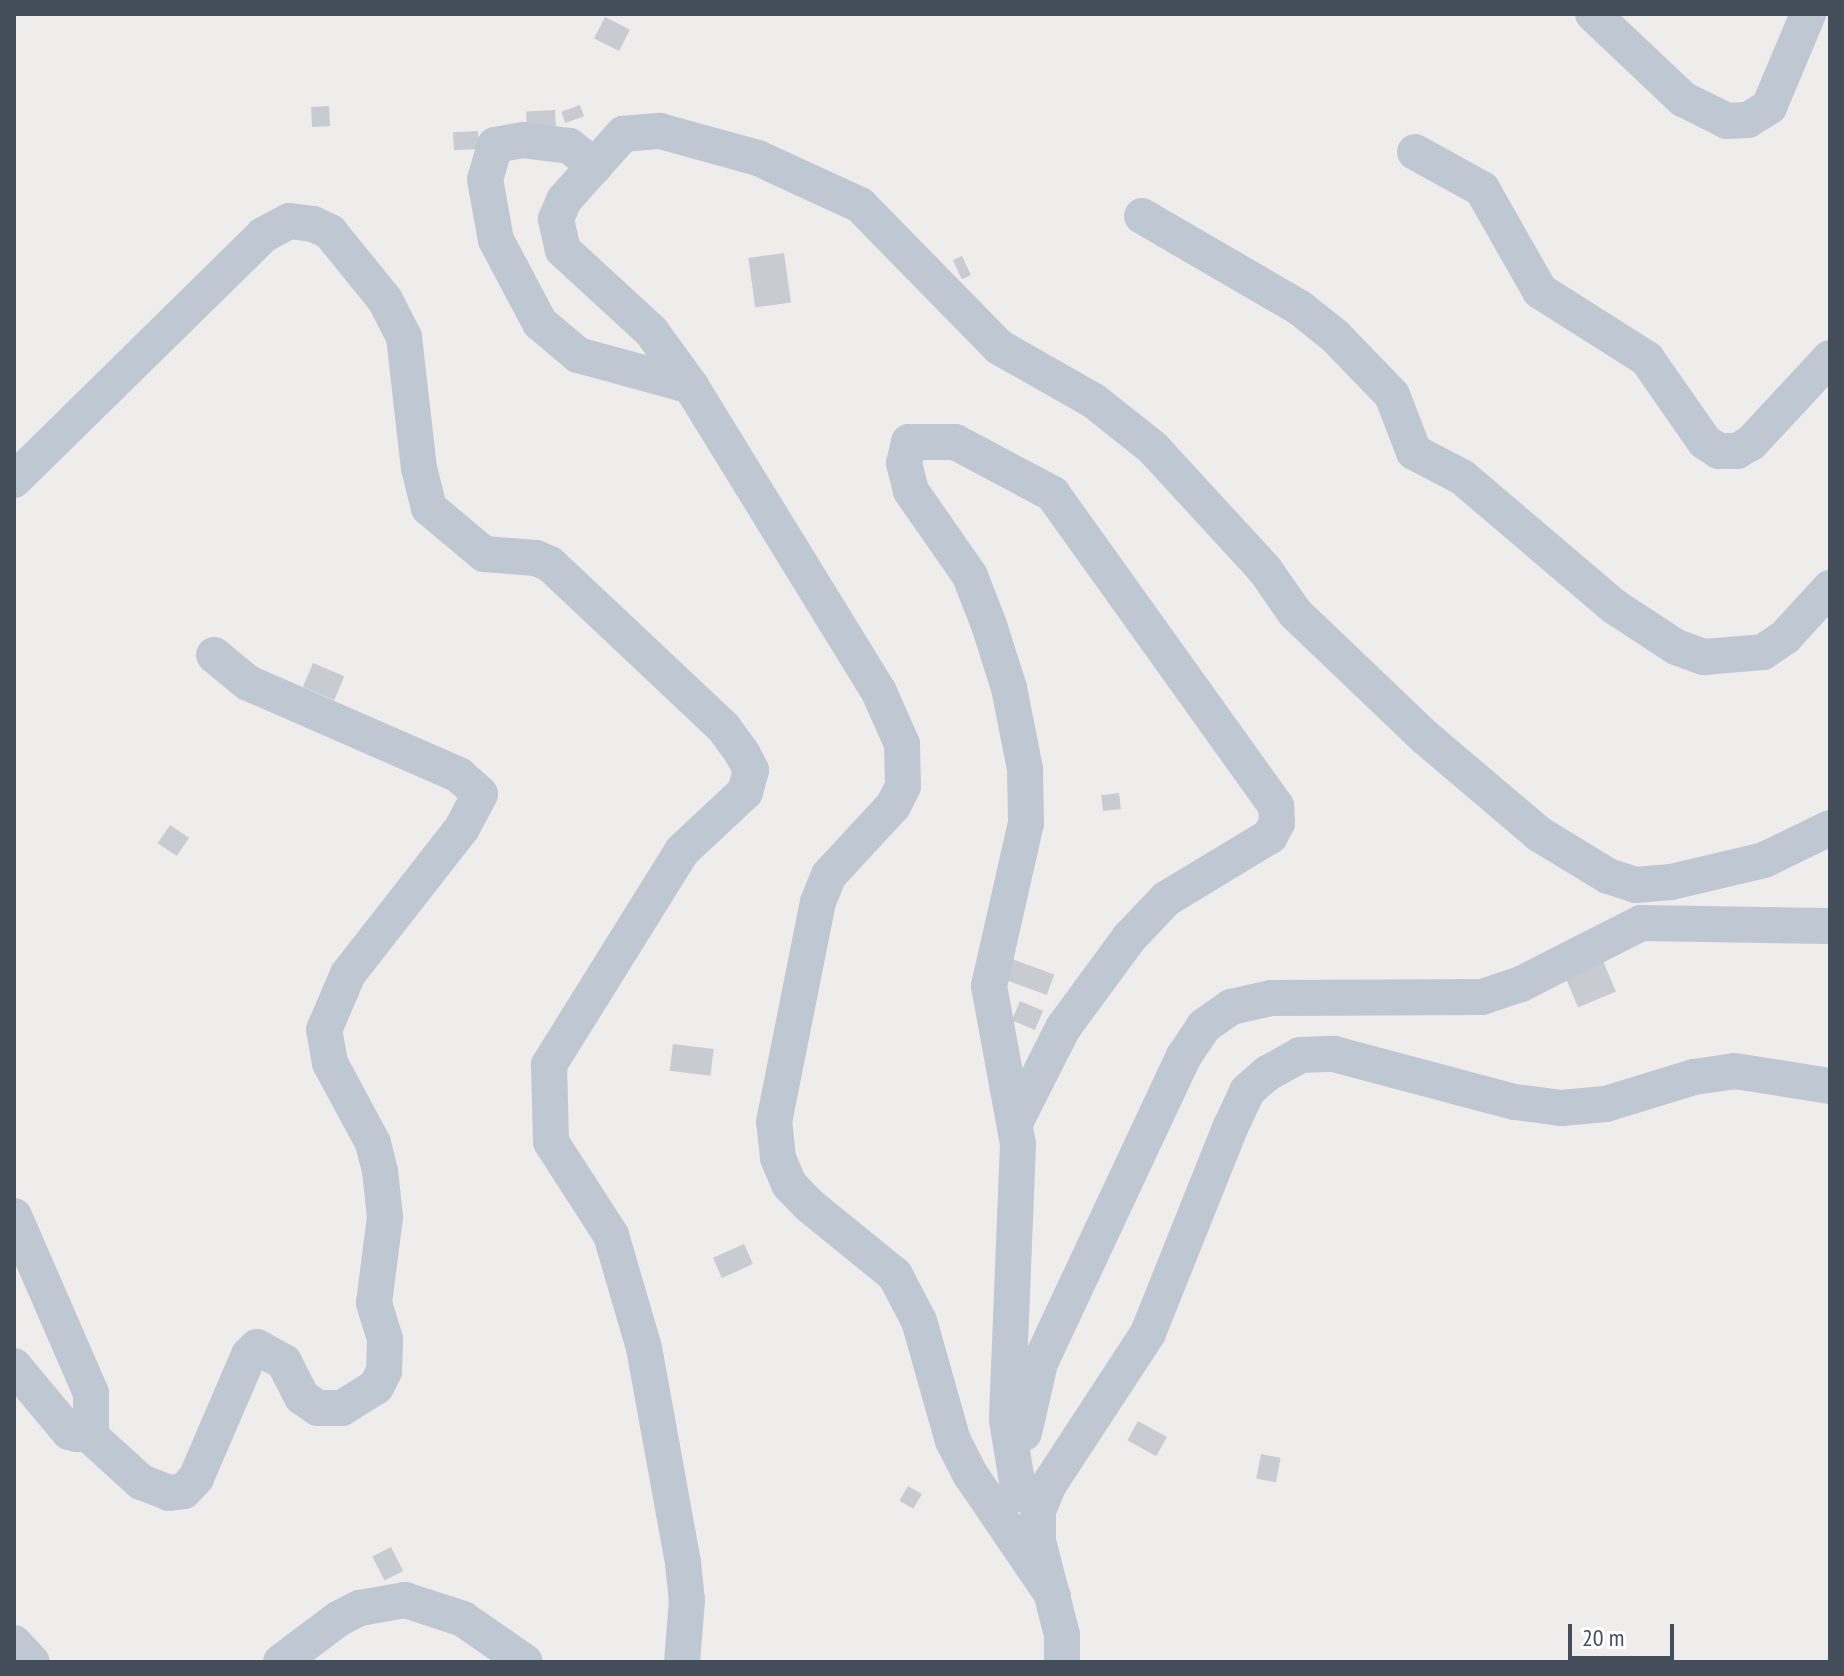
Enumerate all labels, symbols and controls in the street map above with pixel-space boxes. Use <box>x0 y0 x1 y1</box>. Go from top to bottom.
scale bar <box>1572 1608 1678 1658</box>
text: 20 m <box>1582 1622 1624 1653</box>

